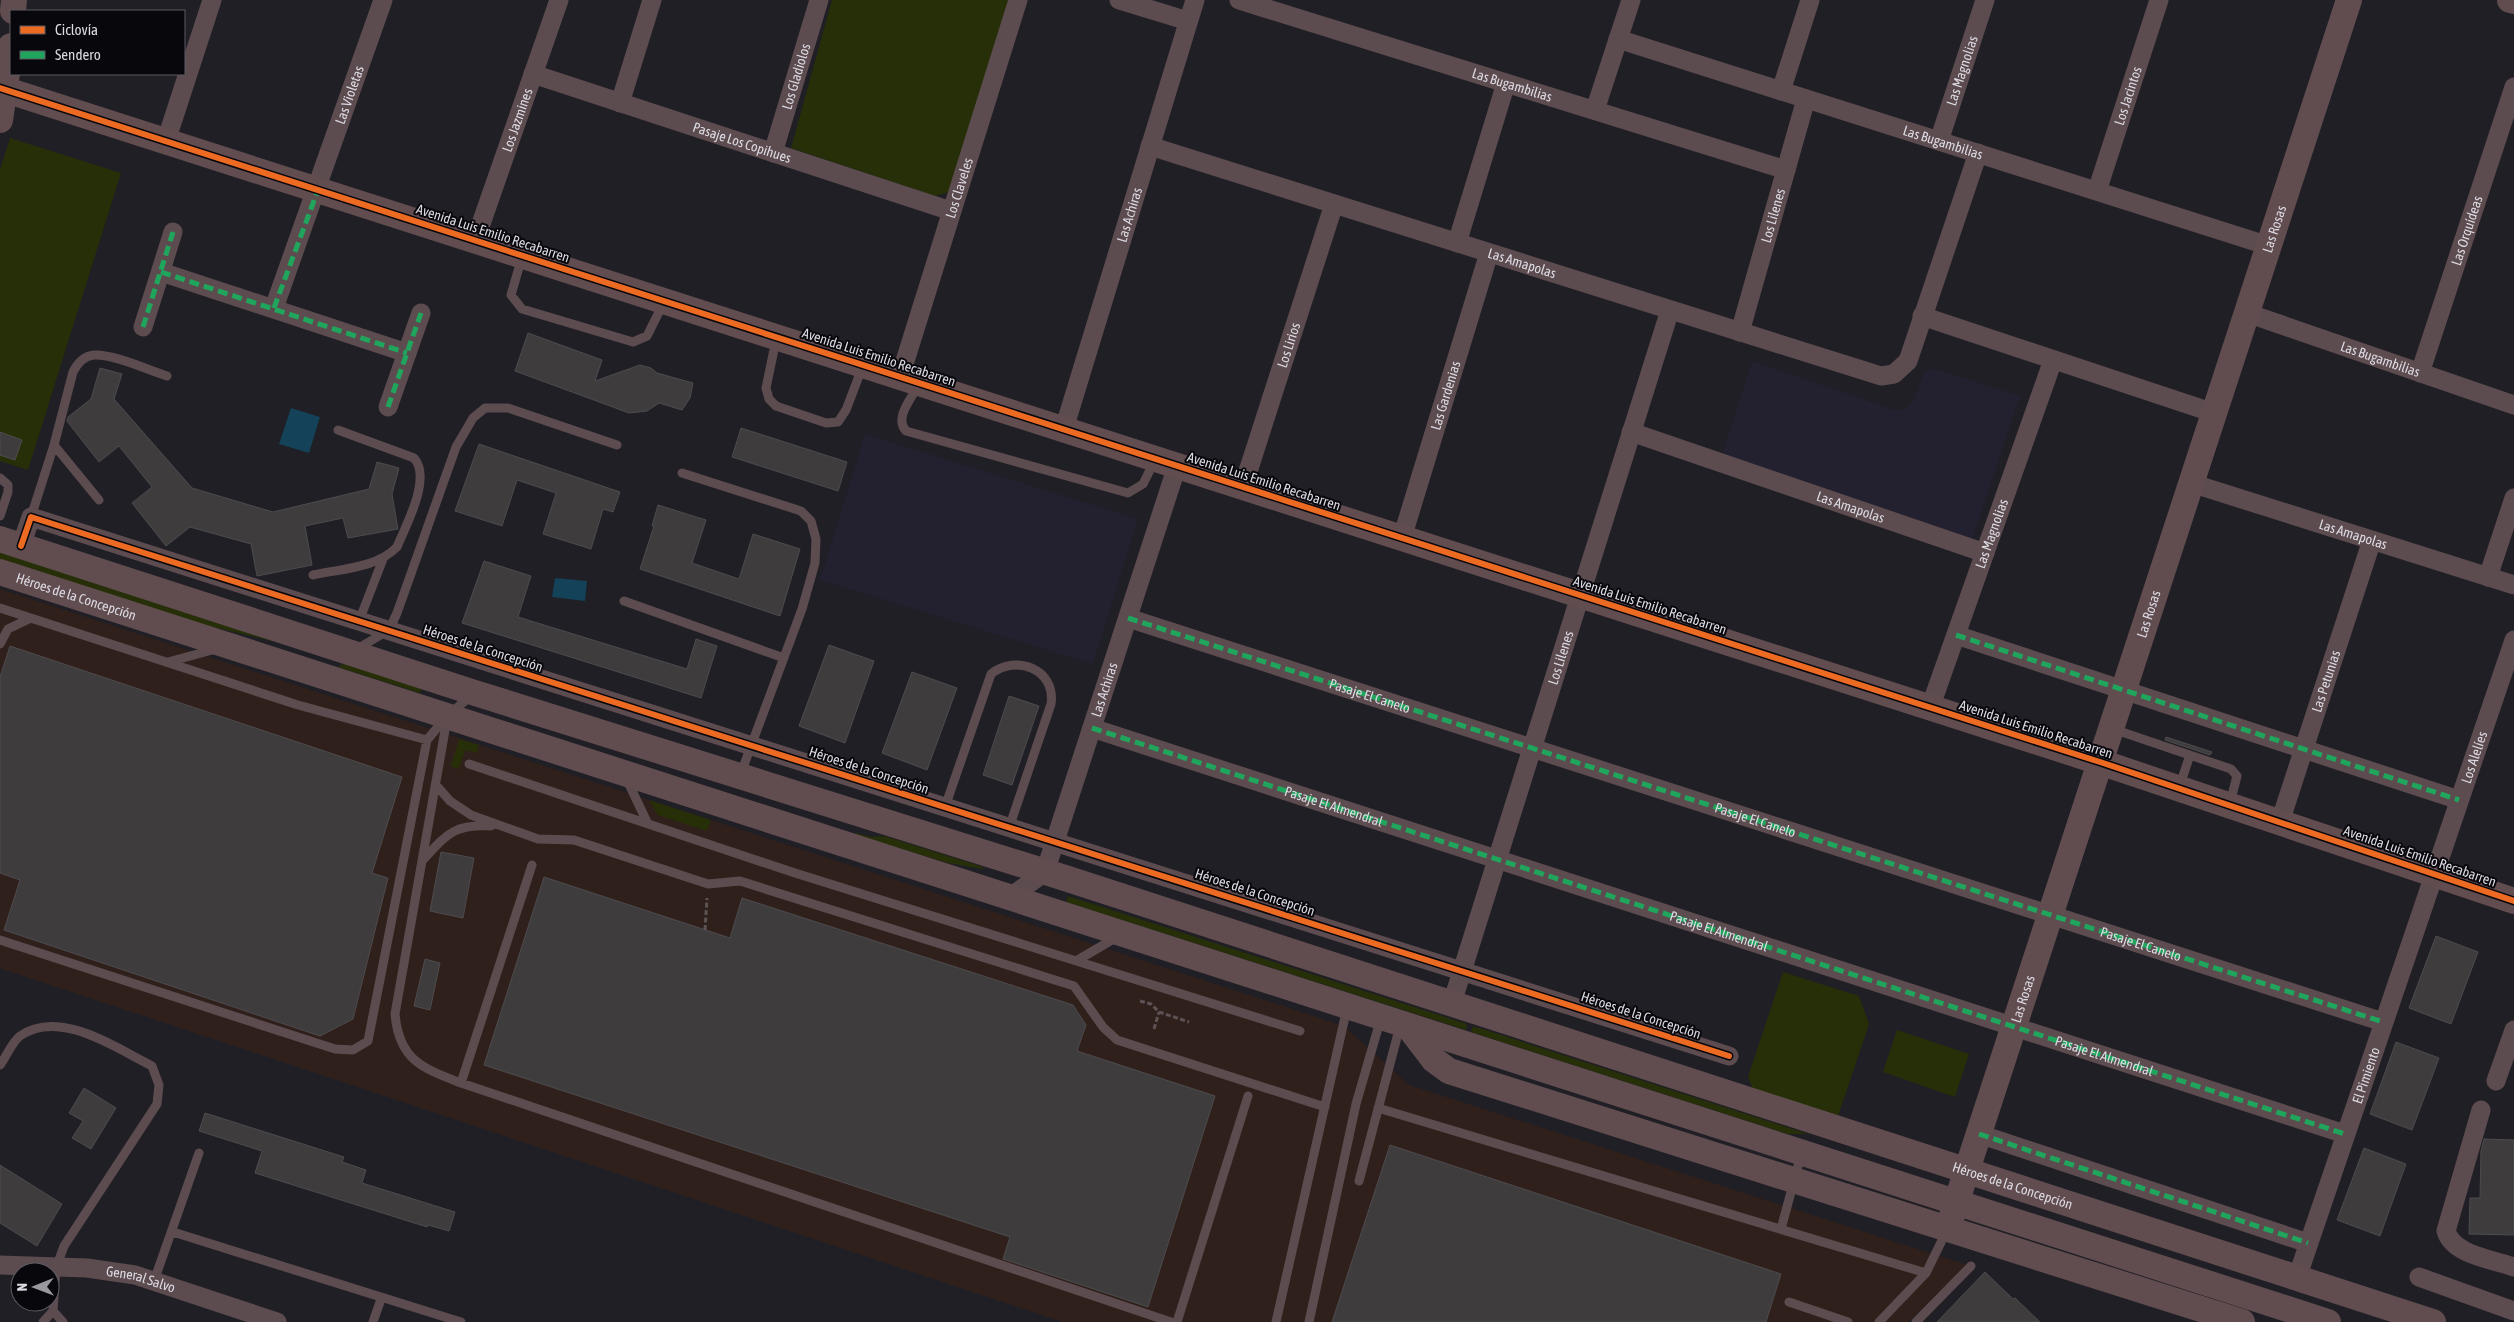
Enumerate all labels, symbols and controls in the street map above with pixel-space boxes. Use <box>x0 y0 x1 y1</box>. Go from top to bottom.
legend <box>10 10 185 75</box>
text: Ciclovía <box>55 21 98 38</box>
street label: Las Magnolias <box>1943 34 1981 108</box>
street label: Los Gladiolos <box>779 41 814 111</box>
text: Sendero <box>55 46 101 63</box>
street label: Las Violetas <box>332 63 367 126</box>
street label: Las Bugambilias <box>1470 65 1554 105</box>
street label: Los Jacintos <box>2111 65 2145 127</box>
street label: Los Jazmines <box>499 86 536 154</box>
street label: Pasaje Los Copihues <box>691 119 793 166</box>
street label: Las Bugambilias <box>1901 122 1985 163</box>
street label: Los Claveles <box>942 156 976 220</box>
street label: Las Achiras <box>1114 185 1145 244</box>
street label: Los Lilenes <box>1758 187 1788 245</box>
street label: Las Orquídeas <box>2448 194 2486 267</box>
street label: Avenida Luis Emilio Recabarren <box>414 201 572 265</box>
street label: Las Rosas <box>2259 203 2289 255</box>
street label: Las Amapolas <box>1486 245 1558 281</box>
street label: Los Lirios <box>1274 321 1303 370</box>
street label: Avenida Luis Emilio Recabarren <box>800 325 958 389</box>
street label: Las Bugambilias <box>2339 338 2422 380</box>
street label: Las Gardenias <box>1427 359 1464 432</box>
street label: Avenida Luis Emilio Recabarren <box>1185 449 1343 513</box>
street label: Las Amapolas <box>1814 488 1887 526</box>
street label: Las Magnolias <box>1972 497 2011 570</box>
street label: Las Amapolas <box>2317 516 2389 552</box>
street label: Héroes de la Concepción <box>14 570 138 623</box>
street label: Avenida Luis Emilio Recabarren <box>1571 573 1729 637</box>
street label: Las Rosas <box>2133 588 2164 640</box>
street label: Héroes de la Concepción <box>421 621 545 675</box>
street label: Los Lilenes <box>1545 629 1577 687</box>
street label: Las Petunias <box>2308 648 2343 714</box>
street label: Las Achiras <box>1088 661 1121 719</box>
street label: Pasaje El Canelo <box>1327 675 1412 716</box>
street label: Avenida Luis Emilio Recabarren <box>1957 697 2115 761</box>
street label: Los Alelíes <box>2458 729 2490 785</box>
street label: Héroes de la Concepción <box>807 743 931 797</box>
street label: Pasaje El Almendral <box>1283 783 1385 830</box>
street label: Pasaje El Canelo <box>1713 799 1798 840</box>
street label: Avenida Luis Emilio Recabarren <box>2342 822 2498 890</box>
street label: Héroes de la Concepción <box>1193 865 1317 919</box>
street label: Pasaje El Almendral <box>1668 908 1770 955</box>
street label: Pasaje El Canelo <box>2098 924 2183 965</box>
street label: Las Rosas <box>2008 973 2038 1025</box>
street label: Héroes de la Concepción <box>1579 988 1703 1042</box>
street label: Pasaje El Almendral <box>2053 1033 2156 1079</box>
street label: El Pimiento <box>2349 1045 2383 1106</box>
street label: Héroes de la Concepción <box>1951 1159 2075 1213</box>
north arrow <box>10 1262 60 1312</box>
street label: General Salvo <box>105 1263 177 1296</box>
text: N <box>14 1283 30 1291</box>

